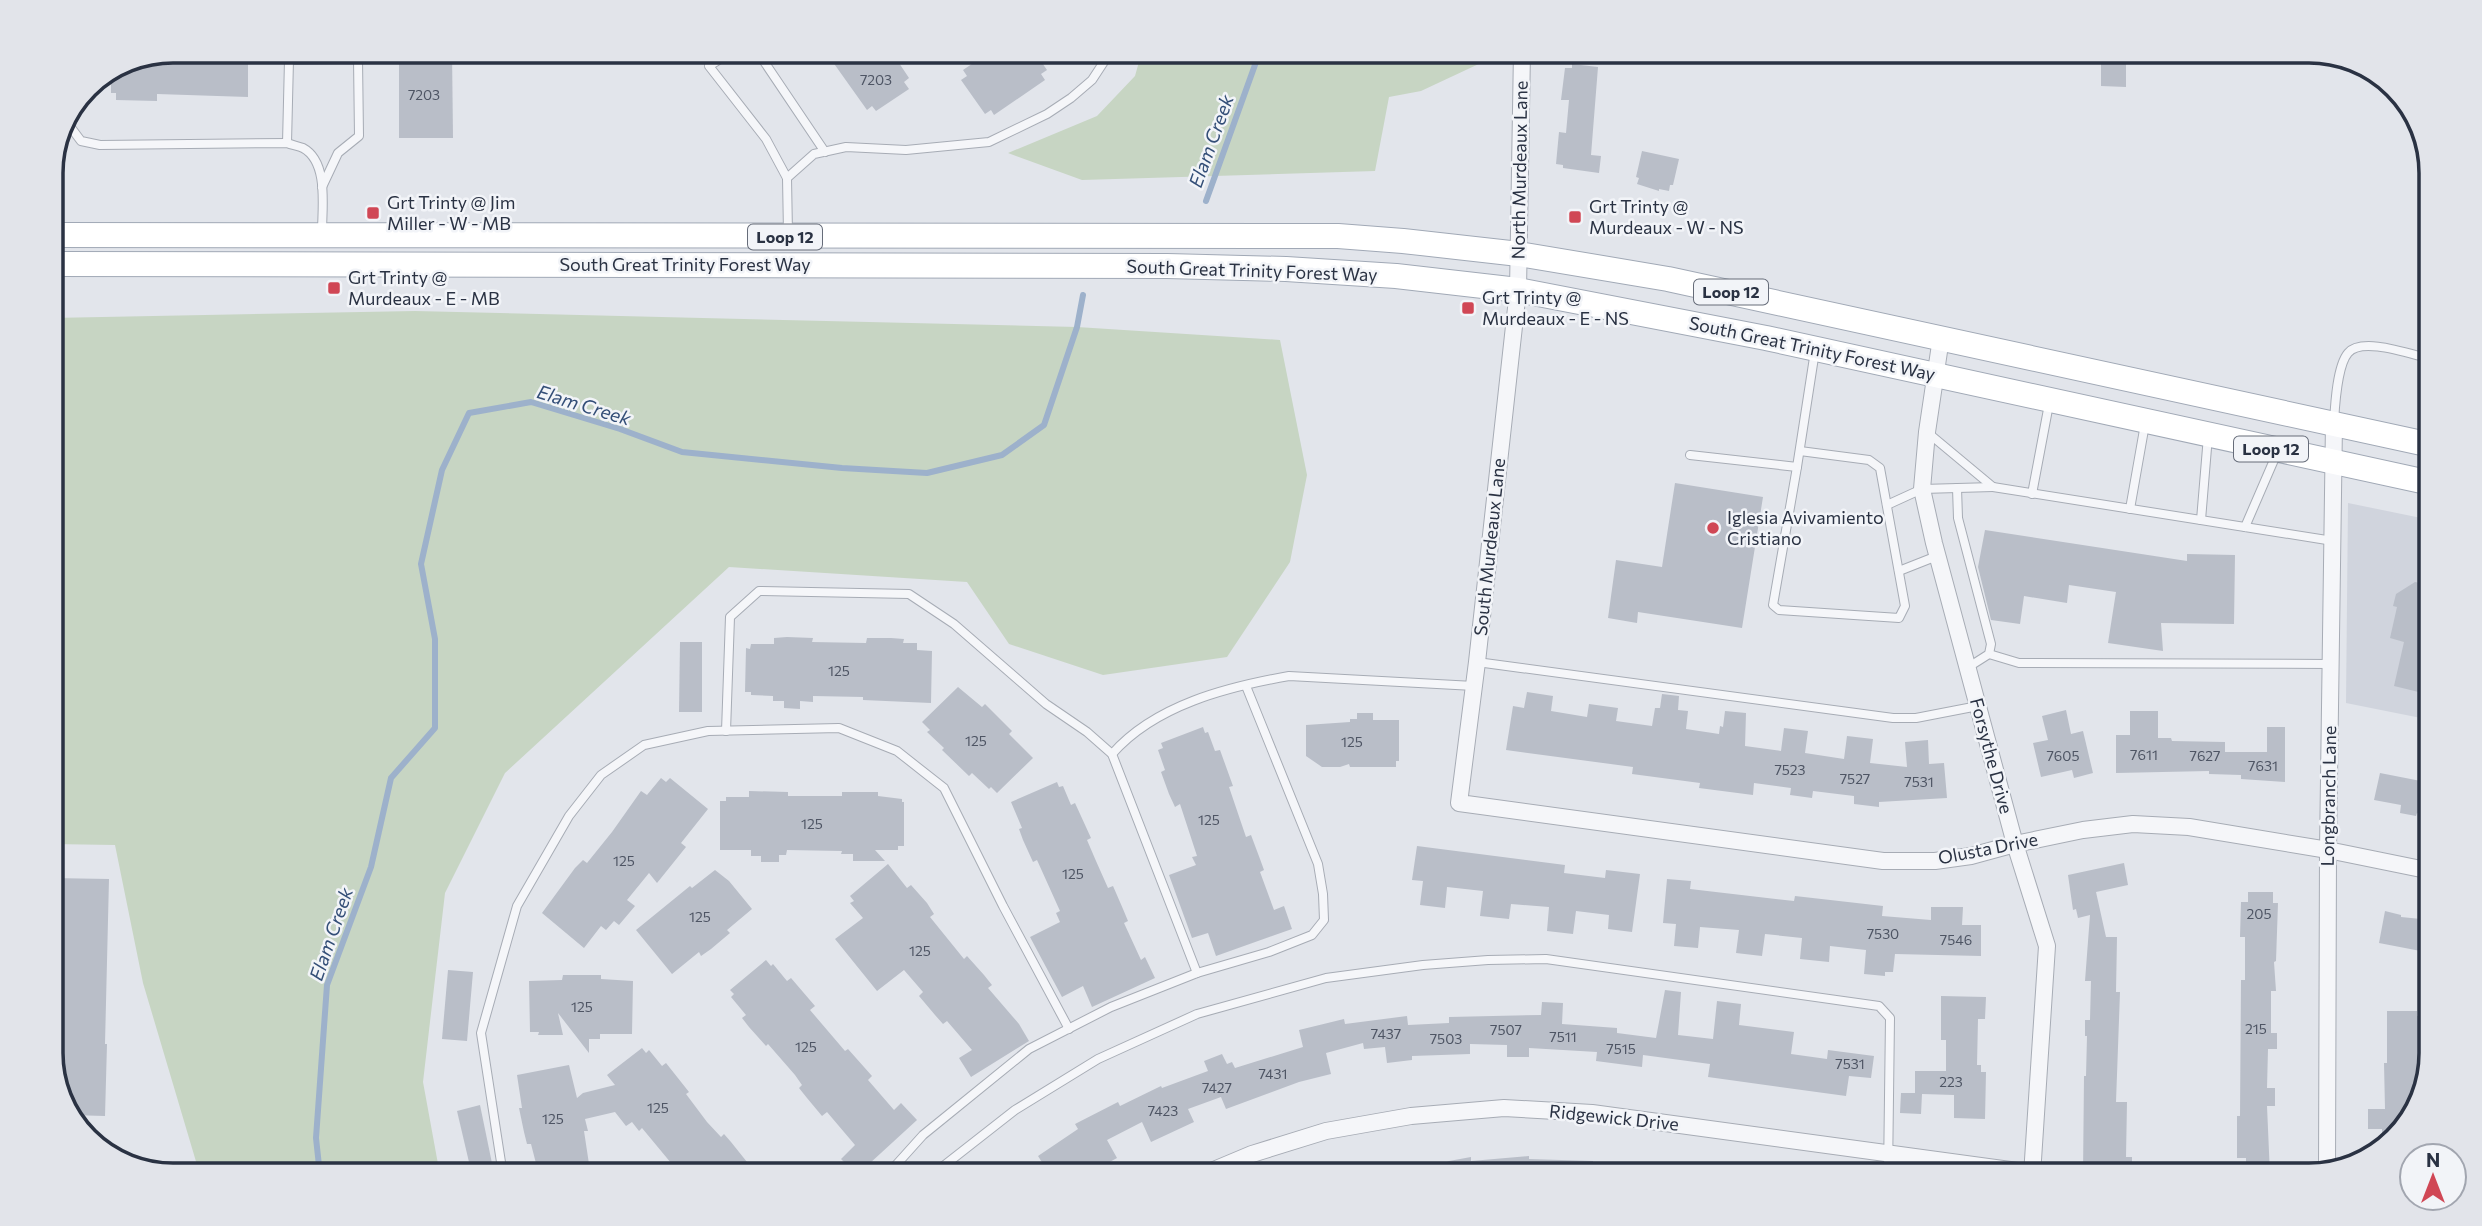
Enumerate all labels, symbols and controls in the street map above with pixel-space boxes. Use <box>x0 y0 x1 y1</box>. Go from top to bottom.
house number: 7203 <box>860 71 892 88</box>
street label: North Murdeaux Lane <box>1506 80 1532 260</box>
house number: 7203 <box>408 86 440 103</box>
water label: Elam Creek <box>1183 91 1238 190</box>
place label: Grt Trinty @ Jim Miller - W - MB <box>387 191 515 234</box>
place label: Grt Trinty @ Murdeaux - W - NS <box>1589 195 1744 238</box>
marker: Grt Trinty @ Jim Miller - W - MB <box>365 205 381 221</box>
marker: Grt Trinty @ Murdeaux - W - NS <box>1567 209 1583 225</box>
road number: Loop 12 <box>748 224 822 249</box>
street label: South Great Trinity Forest Way <box>559 253 811 275</box>
street label: South Great Trinity Forest Way <box>1126 255 1378 285</box>
place label: Grt Trinty @ Murdeaux - E - MB <box>348 266 500 309</box>
marker: Grt Trinty @ Murdeaux - E - MB <box>326 280 342 296</box>
road number: Loop 12 <box>1694 280 1768 304</box>
place label: Grt Trinty @ Murdeaux - E - NS <box>1482 286 1629 329</box>
marker: Grt Trinty @ Murdeaux - E - NS <box>1460 300 1476 316</box>
street label: South Great Trinity Forest Way <box>1687 311 1937 385</box>
water label: Elam Creek <box>534 379 634 430</box>
road number: Loop 12 <box>2234 436 2308 462</box>
street label: South Murdeaux Lane <box>1469 457 1509 637</box>
place label: Iglesia Avivamiento Cristiano <box>1727 506 1884 549</box>
marker: Iglesia Avivamiento Cristiano <box>1705 520 1721 536</box>
house number: 125 <box>828 662 850 679</box>
street label: Forsythe Drive <box>1966 695 2018 816</box>
street label: Longbranch Lane <box>2316 725 2340 867</box>
house number: 125 <box>965 732 987 749</box>
house number: 125 <box>1341 733 1363 750</box>
house number: 7611 <box>2130 746 2158 763</box>
house number: 7605 <box>2046 747 2080 764</box>
house number: 7627 <box>2190 747 2220 764</box>
house number: 7631 <box>2248 757 2278 774</box>
house number: 7523 <box>1774 761 1806 778</box>
house number: 7527 <box>1840 770 1870 787</box>
house number: 7531 <box>1904 773 1934 790</box>
house number: 125 <box>1198 811 1220 828</box>
house number: 125 <box>801 815 823 832</box>
street label: Olusta Drive <box>1936 828 2040 868</box>
house number: 125 <box>613 852 635 869</box>
house number: 125 <box>1062 865 1084 882</box>
water label: Elam Creek <box>304 884 357 983</box>
house number: 205 <box>2247 905 2271 922</box>
house number: 125 <box>689 908 711 925</box>
house number: 7530 <box>1867 925 1899 942</box>
house number: 7546 <box>1940 931 1972 948</box>
house number: 125 <box>909 942 931 959</box>
house number: 125 <box>571 998 593 1015</box>
house number: 215 <box>2245 1020 2267 1037</box>
house number: 7507 <box>1490 1021 1522 1038</box>
house number: 7437 <box>1371 1025 1401 1042</box>
house number: 7511 <box>1549 1028 1577 1045</box>
house number: 7503 <box>1430 1030 1462 1047</box>
house number: 125 <box>795 1038 817 1055</box>
house number: 7515 <box>1606 1040 1636 1057</box>
house number: 7531 <box>1835 1055 1865 1072</box>
house number: 7431 <box>1259 1065 1287 1082</box>
house number: 223 <box>1939 1073 1963 1090</box>
house number: 7427 <box>1202 1079 1232 1096</box>
house number: 125 <box>647 1099 669 1116</box>
street label: Ridgewick Drive <box>1548 1099 1680 1135</box>
house number: 7423 <box>1148 1102 1178 1119</box>
house number: 125 <box>542 1110 564 1127</box>
north arrow <box>2398 1142 2468 1212</box>
text: N <box>2426 1148 2440 1171</box>

